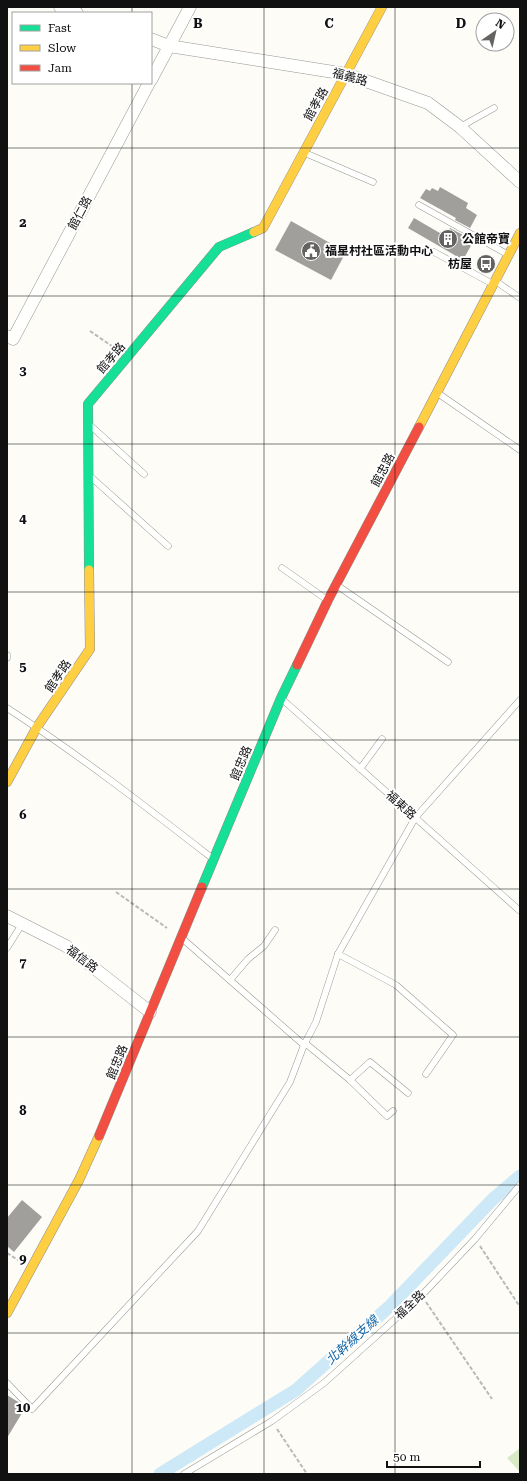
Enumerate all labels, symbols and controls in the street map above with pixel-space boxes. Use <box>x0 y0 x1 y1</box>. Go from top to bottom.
legend <box>12 12 152 84</box>
north arrow <box>475 12 515 52</box>
text: B <box>193 16 203 31</box>
text: C <box>324 16 334 31</box>
text: D <box>456 16 466 31</box>
text: N <box>493 16 508 32</box>
text: Fast <box>48 21 72 35</box>
text: Slow <box>48 41 76 55</box>
text: Jam <box>48 61 72 75</box>
street label: 福義路 <box>331 66 369 88</box>
street label: 館孝路 <box>301 85 331 123</box>
street label: 館仁路 <box>65 194 95 232</box>
text: 2 <box>19 215 27 230</box>
building icon: 公館帝寶 <box>437 228 459 250</box>
place label: 公館帝寶 <box>462 232 510 246</box>
public building icon: 福星村社區活動中心 <box>300 240 322 262</box>
place label: 福星村社區活動中心 <box>325 244 433 258</box>
bus stop icon: 枋屋 <box>475 253 497 275</box>
place label: 枋屋 <box>448 257 472 271</box>
street label: 館孝路 <box>94 340 128 376</box>
text: 3 <box>19 363 27 378</box>
street label: 館忠路 <box>368 451 398 489</box>
text: 4 <box>19 511 27 526</box>
street label: 館孝路 <box>42 657 74 695</box>
text: 5 <box>19 659 27 674</box>
street label: 館忠路 <box>228 744 254 782</box>
street label: 福東路 <box>383 788 419 822</box>
text: 6 <box>19 807 27 822</box>
street label: 福信路 <box>63 943 101 975</box>
text: 7 <box>19 955 27 970</box>
street label: 館忠路 <box>104 1043 130 1081</box>
text: 8 <box>19 1103 27 1118</box>
text: 9 <box>19 1251 27 1266</box>
street label: 福全路 <box>392 1288 428 1322</box>
water label: 北幹線支線 <box>323 1311 383 1367</box>
text: 10 <box>16 1400 30 1415</box>
scale bar <box>387 1443 480 1469</box>
text: 50 m <box>393 1450 420 1464</box>

